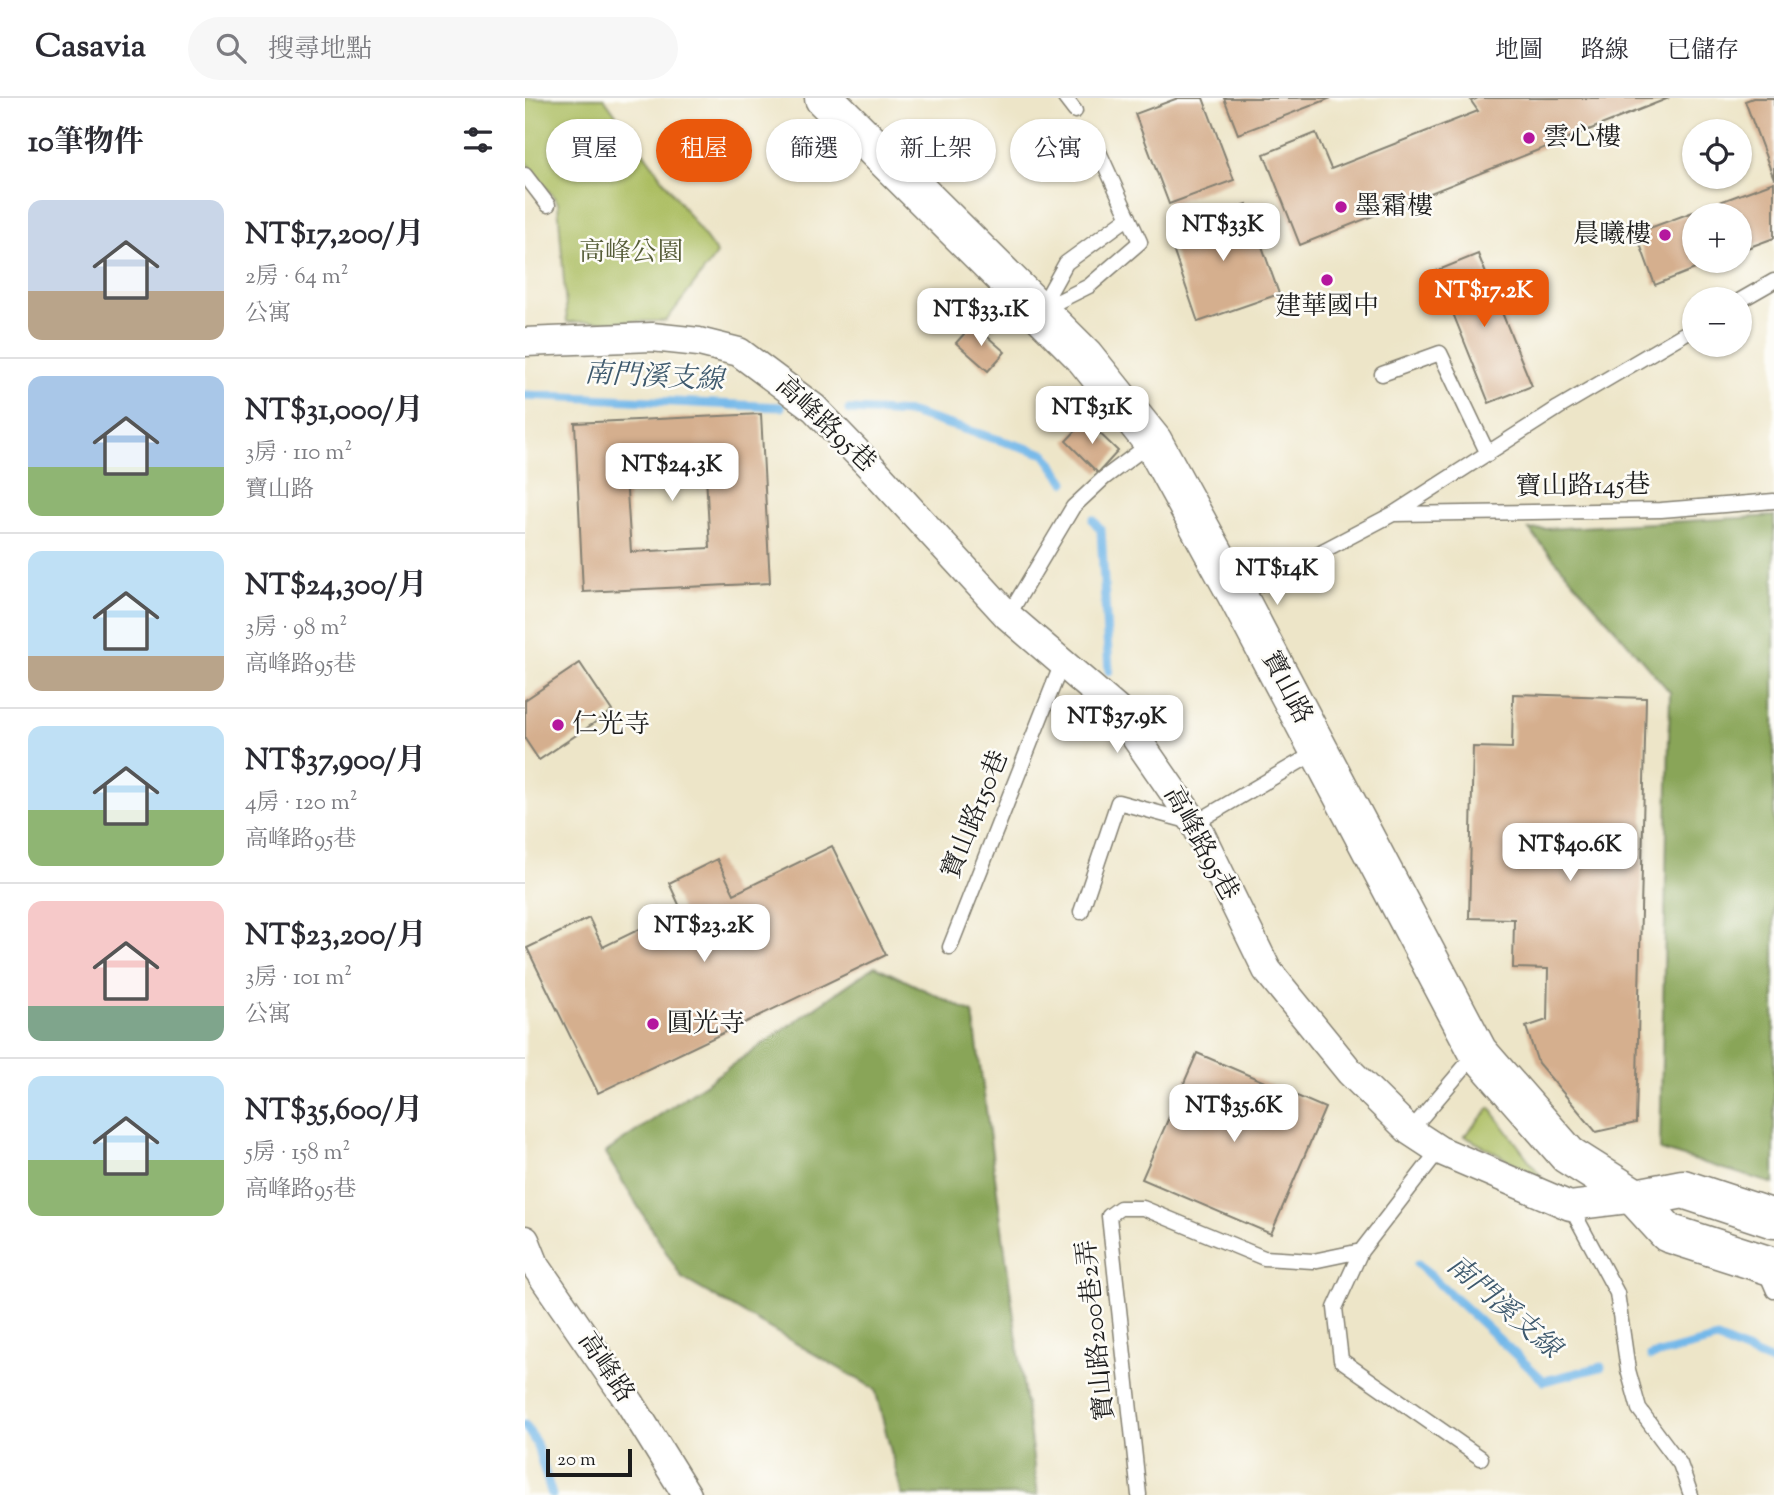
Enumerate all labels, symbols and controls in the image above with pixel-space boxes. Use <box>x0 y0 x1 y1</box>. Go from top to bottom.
search box <box>188 17 678 80</box>
text: Casavia <box>35 24 146 72</box>
icon: search <box>212 29 250 67</box>
text: 搜尋地點 <box>268 32 372 69</box>
text: 地圖 <box>1495 34 1543 68</box>
text: 路線 <box>1581 34 1629 68</box>
text: 已儲存 <box>1667 34 1739 68</box>
chip: 買屋 <box>546 119 642 182</box>
chip: 租屋 <box>656 119 752 182</box>
chip: 篩選 <box>766 119 862 182</box>
chip: 新上架 <box>876 119 996 182</box>
chip: 公寓 <box>1010 119 1106 182</box>
map controls <box>1682 119 1752 357</box>
button: locate <box>1682 119 1752 189</box>
place label: 雲心樓 <box>1543 120 1621 157</box>
icon: filters <box>459 121 497 159</box>
text: 10筆物件 <box>28 122 144 165</box>
marker: 雲心樓 <box>1521 130 1537 146</box>
place label: 墨霜樓 <box>1355 189 1433 226</box>
marker: 墨霜樓 <box>1333 199 1349 215</box>
button: + <box>1682 203 1752 273</box>
pin: NT$33K <box>1166 204 1280 263</box>
text: NT$33K <box>1182 209 1264 242</box>
text: NT$17,200/月 <box>245 214 424 257</box>
place label: 晨曦樓 <box>1573 217 1651 254</box>
marker: 晨曦樓 <box>1657 227 1673 243</box>
icon: home <box>84 228 168 312</box>
park label: 高峰公園 <box>579 235 683 272</box>
text: 2房 · 64 m² <box>245 261 349 294</box>
pin: NT$17.2K <box>1412 270 1556 329</box>
marker: 建華國中 <box>1319 272 1335 288</box>
text: NT$17.2K <box>1435 275 1533 308</box>
button: − <box>1682 287 1752 357</box>
pin: NT$33.1K <box>909 288 1053 348</box>
place label: 建華國中 <box>1275 289 1379 326</box>
text: NT$33.1K <box>933 294 1029 327</box>
text: 公寓 <box>245 298 291 331</box>
water label: 南門溪支線 <box>583 354 728 402</box>
street label: 高峰路95巷 <box>766 369 884 481</box>
pin: NT$31K <box>1035 386 1149 446</box>
text: NT$31,000/月 <box>245 390 424 433</box>
text: NT$31K <box>1052 392 1132 425</box>
icon: home <box>84 404 168 488</box>
text: 3房 · 110 m² <box>245 437 352 470</box>
pin: NT$24.3K <box>600 444 744 503</box>
text: NT$24.3K <box>622 449 722 482</box>
street label: 寶山路145巷 <box>1515 467 1651 507</box>
text: 寶山路 <box>245 474 314 507</box>
pin: NT$14K <box>1220 547 1334 607</box>
text: NT$14K <box>1236 553 1318 586</box>
text: NT$24,300/月 <box>245 565 427 608</box>
icon: home <box>84 579 168 663</box>
text: 3房 · 98 m² <box>245 612 347 645</box>
street label: 寶山路 <box>1251 645 1321 731</box>
text: 高峰路95巷 <box>245 649 356 682</box>
pin: NT$37.9K <box>1045 696 1189 755</box>
text: NT$37.9K <box>1067 701 1167 734</box>
place label: 仁光寺 <box>572 707 650 744</box>
marker: 仁光寺 <box>550 717 566 733</box>
text: NT$37,900/月 <box>245 740 426 783</box>
street label: 寶山路150巷 <box>933 745 1019 885</box>
icon: home <box>84 754 168 838</box>
street label: 高峰路95巷 <box>1153 780 1247 908</box>
text: 4房 · 120 m² <box>245 787 358 820</box>
text: 高峰路95巷 <box>245 824 356 857</box>
pin: NT$40.6K <box>1498 824 1642 883</box>
text: NT$40.6K <box>1518 829 1622 862</box>
pin: NT$23.2K <box>632 904 776 964</box>
text: NT$23.2K <box>654 910 754 943</box>
text: NT$23,200/月 <box>245 915 426 958</box>
icon: home <box>84 929 168 1013</box>
text: 3房 · 101 m² <box>245 962 352 995</box>
text: 公寓 <box>245 999 291 1032</box>
place label: 圓光寺 <box>667 1006 745 1043</box>
marker: 圓光寺 <box>645 1016 661 1032</box>
pin: NT$35.6K <box>1162 1084 1306 1144</box>
text: NT$35,600/月 <box>245 1090 423 1133</box>
text: NT$35.6K <box>1185 1090 1283 1123</box>
icon: home <box>84 1104 168 1188</box>
text: 5房 · 158 m² <box>245 1137 350 1170</box>
text: 高峰路95巷 <box>245 1174 356 1207</box>
street label: 寶山路200巷2弄 <box>1069 1238 1125 1422</box>
water label: 南門溪支線 <box>1437 1247 1571 1371</box>
street label: 高峰路 <box>568 1325 642 1411</box>
scale bar <box>546 1446 632 1478</box>
text: 20 m <box>557 1447 596 1474</box>

